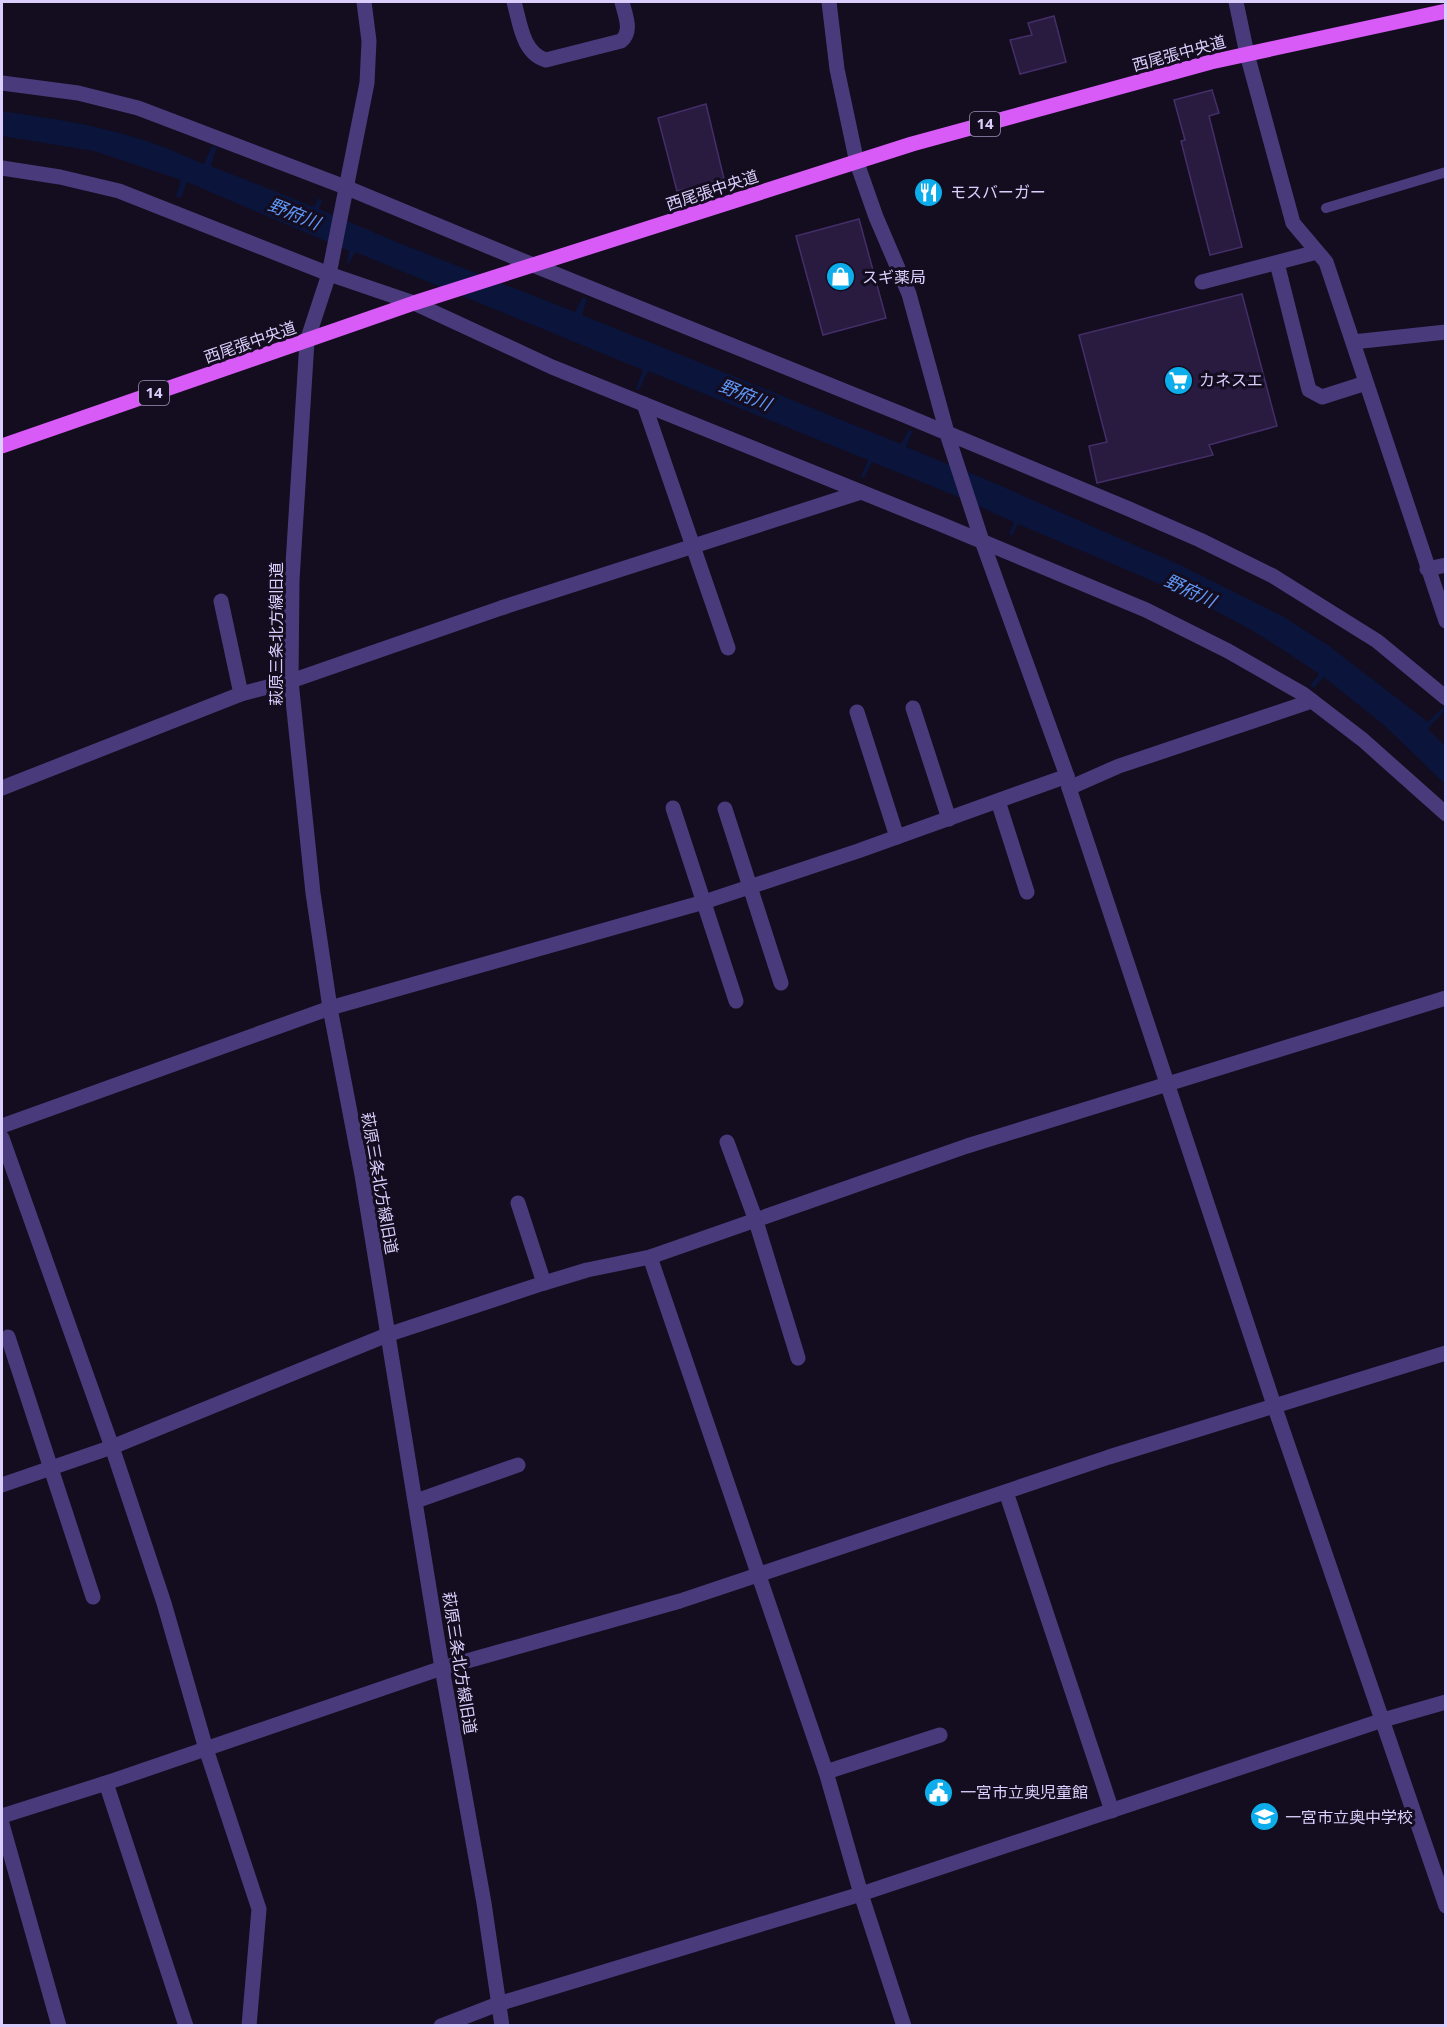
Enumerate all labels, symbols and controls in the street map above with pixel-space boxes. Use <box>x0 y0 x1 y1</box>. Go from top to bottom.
street label: 西尾張中央道 <box>1130 30 1228 76</box>
road number: 14 <box>970 112 1000 136</box>
street label: 西尾張中央道 <box>663 165 761 215</box>
restaurant icon: モスバーガー <box>913 176 945 208</box>
place label: モスバーガー <box>950 181 1046 203</box>
water label: 野府川 <box>265 192 326 235</box>
shop icon: スギ薬局 <box>825 261 857 293</box>
place label: スギ薬局 <box>862 266 926 288</box>
street label: 西尾張中央道 <box>201 316 299 368</box>
supermarket icon: カネスエ <box>1162 364 1194 396</box>
place label: カネスエ <box>1199 369 1263 391</box>
water label: 野府川 <box>716 373 777 416</box>
road number: 14 <box>139 381 169 405</box>
street label: 萩原三条北方線旧道 <box>265 562 287 706</box>
water label: 野府川 <box>1161 568 1222 613</box>
street label: 萩原三条北方線旧道 <box>357 1110 403 1256</box>
street label: 萩原三条北方線旧道 <box>438 1590 482 1736</box>
public building icon: 一宮市立奥児童館 <box>923 1776 955 1808</box>
place label: 一宮市立奥児童館 <box>960 1781 1088 1803</box>
school or university icon: 一宮市立奥中学校 <box>1248 1801 1280 1833</box>
place label: 一宮市立奥中学校 <box>1285 1806 1413 1828</box>

